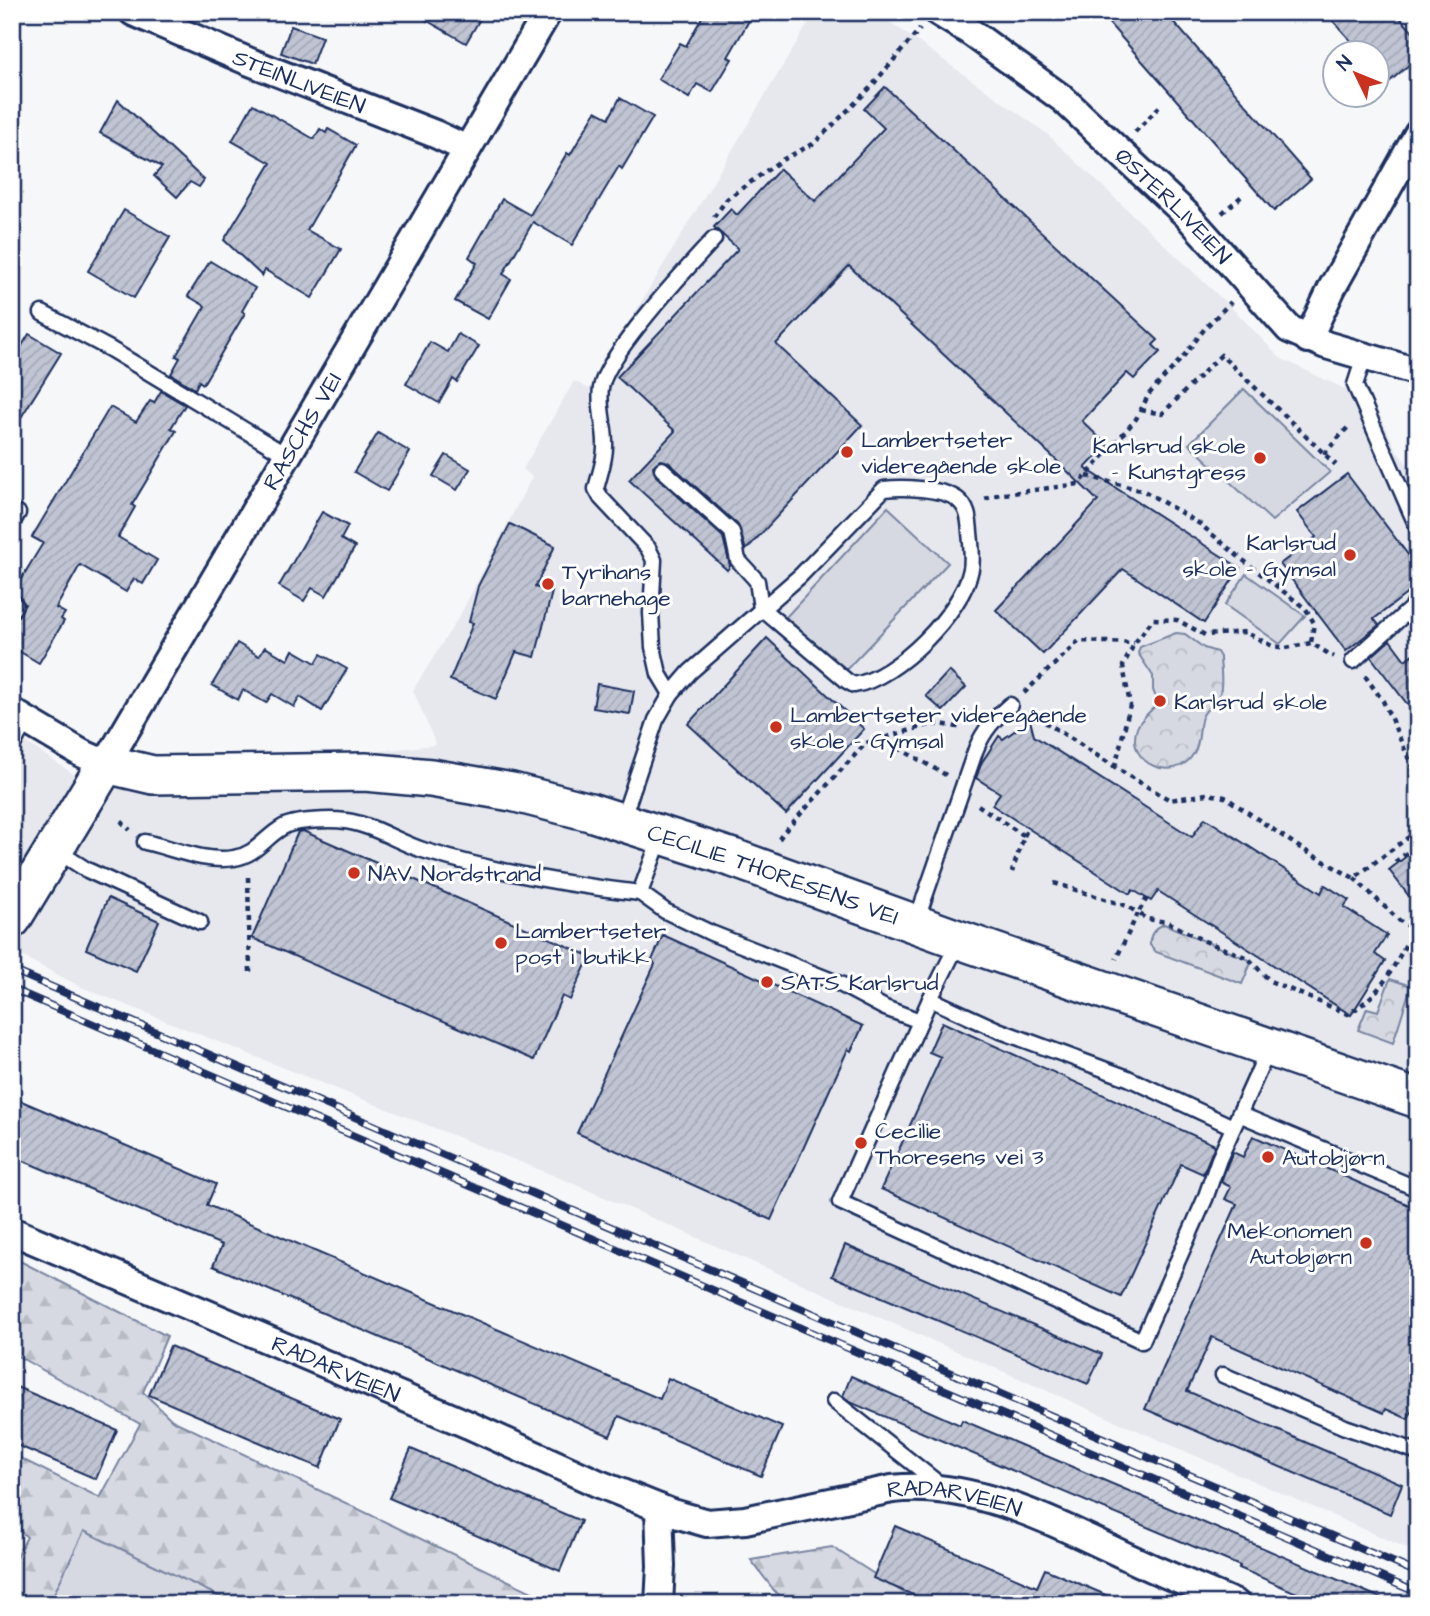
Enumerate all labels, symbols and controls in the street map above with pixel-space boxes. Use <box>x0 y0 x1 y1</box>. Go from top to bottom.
north arrow <box>1322 38 1392 108</box>
street label: STEINLIVEIEN <box>228 42 370 122</box>
text: N <box>1331 50 1359 77</box>
street label: ØSTERLIVEIEN <box>1107 141 1239 272</box>
street label: RASCHS VEI <box>256 366 350 496</box>
place label: Lambertseter videregående skole <box>861 424 1061 483</box>
place label: Karlsrud skole - Kunstgress <box>1092 430 1246 489</box>
marker: Lambertseter videregående skole <box>839 444 855 460</box>
marker: Karlsrud skole - Kunstgress <box>1252 450 1268 466</box>
place label: Karlsrud skole - Gymsal <box>1182 527 1336 586</box>
marker: Karlsrud skole - Gymsal <box>1342 547 1358 563</box>
place label: Tyrihans barnehage <box>562 556 671 615</box>
marker: Tyrihans barnehage <box>540 576 556 592</box>
place label: Karlsrud skole <box>1174 686 1328 718</box>
marker: Karlsrud skole <box>1152 693 1168 709</box>
place label: Lambertseter videregående skole - Gymsal <box>790 699 1087 758</box>
marker: Lambertseter videregående skole - Gymsal <box>768 719 784 735</box>
street label: CECILIE THORESENS VEI <box>643 817 903 934</box>
place label: NAV Nordstrand <box>368 858 541 890</box>
marker: NAV Nordstrand <box>346 865 362 881</box>
place label: Lambertseter post i butikk <box>515 915 667 973</box>
marker: Lambertseter post i butikk <box>493 935 509 951</box>
place label: SATS Karlsrud <box>781 967 939 999</box>
marker: SATS Karlsrud <box>759 974 775 990</box>
place label: Cecilie Thoresens vei 3 <box>875 1115 1044 1173</box>
marker: Cecilie Thoresens vei 3 <box>853 1135 869 1151</box>
place label: Autobjørn <box>1282 1142 1385 1174</box>
marker: Autobjørn <box>1260 1149 1276 1165</box>
place label: Mekonomen Autobjørn <box>1227 1215 1352 1273</box>
marker: Mekonomen Autobjørn <box>1358 1235 1374 1251</box>
street label: RADARVEIEN <box>266 1328 405 1411</box>
street label: RADARVEIEN <box>886 1472 1026 1526</box>

